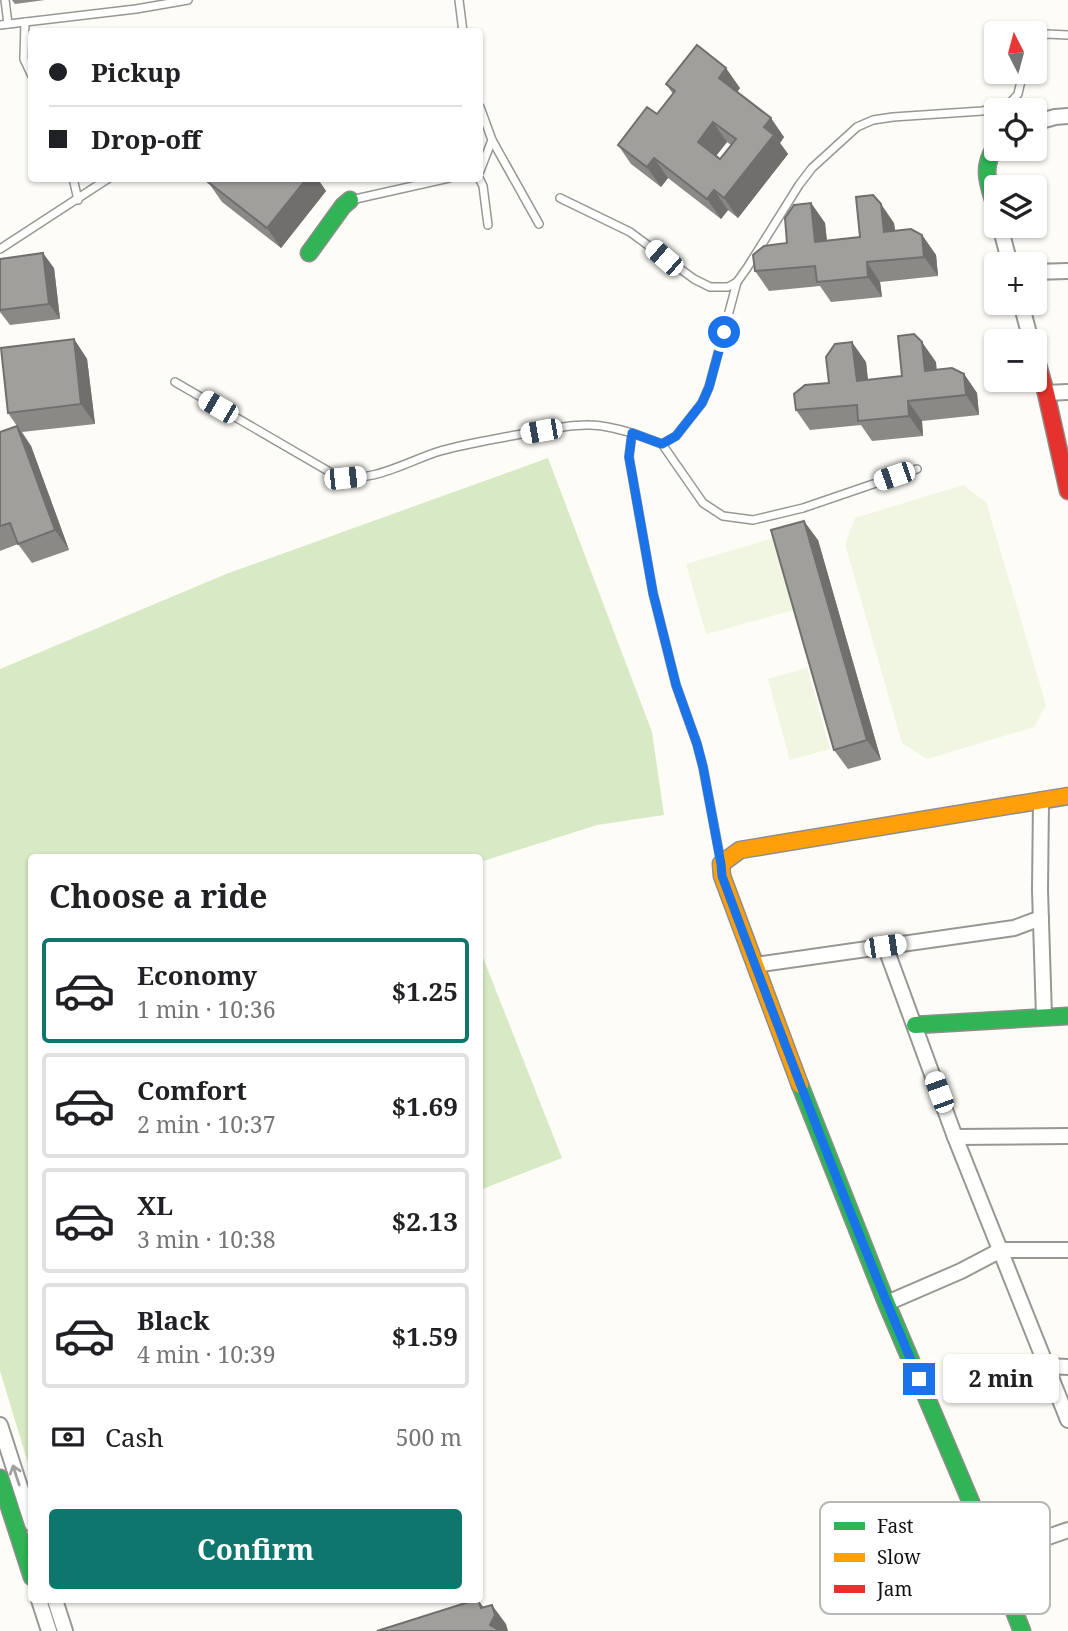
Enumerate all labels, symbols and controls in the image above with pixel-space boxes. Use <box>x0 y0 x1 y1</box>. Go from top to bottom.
north arrow <box>984 21 1046 84</box>
map controls <box>984 21 1047 392</box>
text: Pickup <box>91 54 181 90</box>
button: locate <box>984 98 1047 161</box>
text: Drop-off <box>91 121 201 157</box>
button: layers <box>984 175 1047 238</box>
car <box>642 236 687 280</box>
button: + <box>984 252 1047 315</box>
route start <box>708 316 740 348</box>
button: − <box>984 329 1047 392</box>
car <box>195 387 242 427</box>
car <box>519 417 564 445</box>
car <box>871 459 918 493</box>
car <box>324 465 367 491</box>
text: Choose a ride <box>49 874 268 917</box>
car <box>863 933 908 959</box>
text: Economy <box>137 957 257 993</box>
icon: car <box>53 959 116 1022</box>
text: $1.25 <box>392 973 458 1009</box>
text: 1 min · 10:36 <box>137 993 275 1025</box>
car <box>922 1069 957 1115</box>
text: Comfort <box>137 1072 247 1108</box>
icon: car <box>53 1074 116 1137</box>
text: $1.69 <box>392 1088 458 1124</box>
text: 2 min · 10:37 <box>137 1108 275 1140</box>
text: XL <box>137 1187 173 1223</box>
icon: car <box>53 1189 116 1252</box>
text: $2.13 <box>392 1203 458 1239</box>
text: 3 min · 10:38 <box>137 1223 275 1255</box>
text: Black <box>137 1302 210 1338</box>
icon: car <box>53 1304 116 1367</box>
text: $1.59 <box>392 1318 458 1354</box>
text: 4 min · 10:39 <box>137 1338 275 1370</box>
callout: 2 min <box>944 1354 1059 1404</box>
text: 2 min <box>968 1362 1034 1394</box>
route end <box>903 1363 935 1395</box>
icon: cash <box>49 1418 87 1456</box>
text: Cash <box>105 1419 164 1455</box>
text: 500 m <box>396 1421 462 1453</box>
one-way arrow <box>8 1464 21 1486</box>
legend <box>820 1502 1050 1614</box>
button: Confirm <box>49 1509 462 1589</box>
text: Fast <box>877 1513 914 1539</box>
text: Slow <box>877 1544 921 1570</box>
text: Jam <box>876 1576 912 1602</box>

